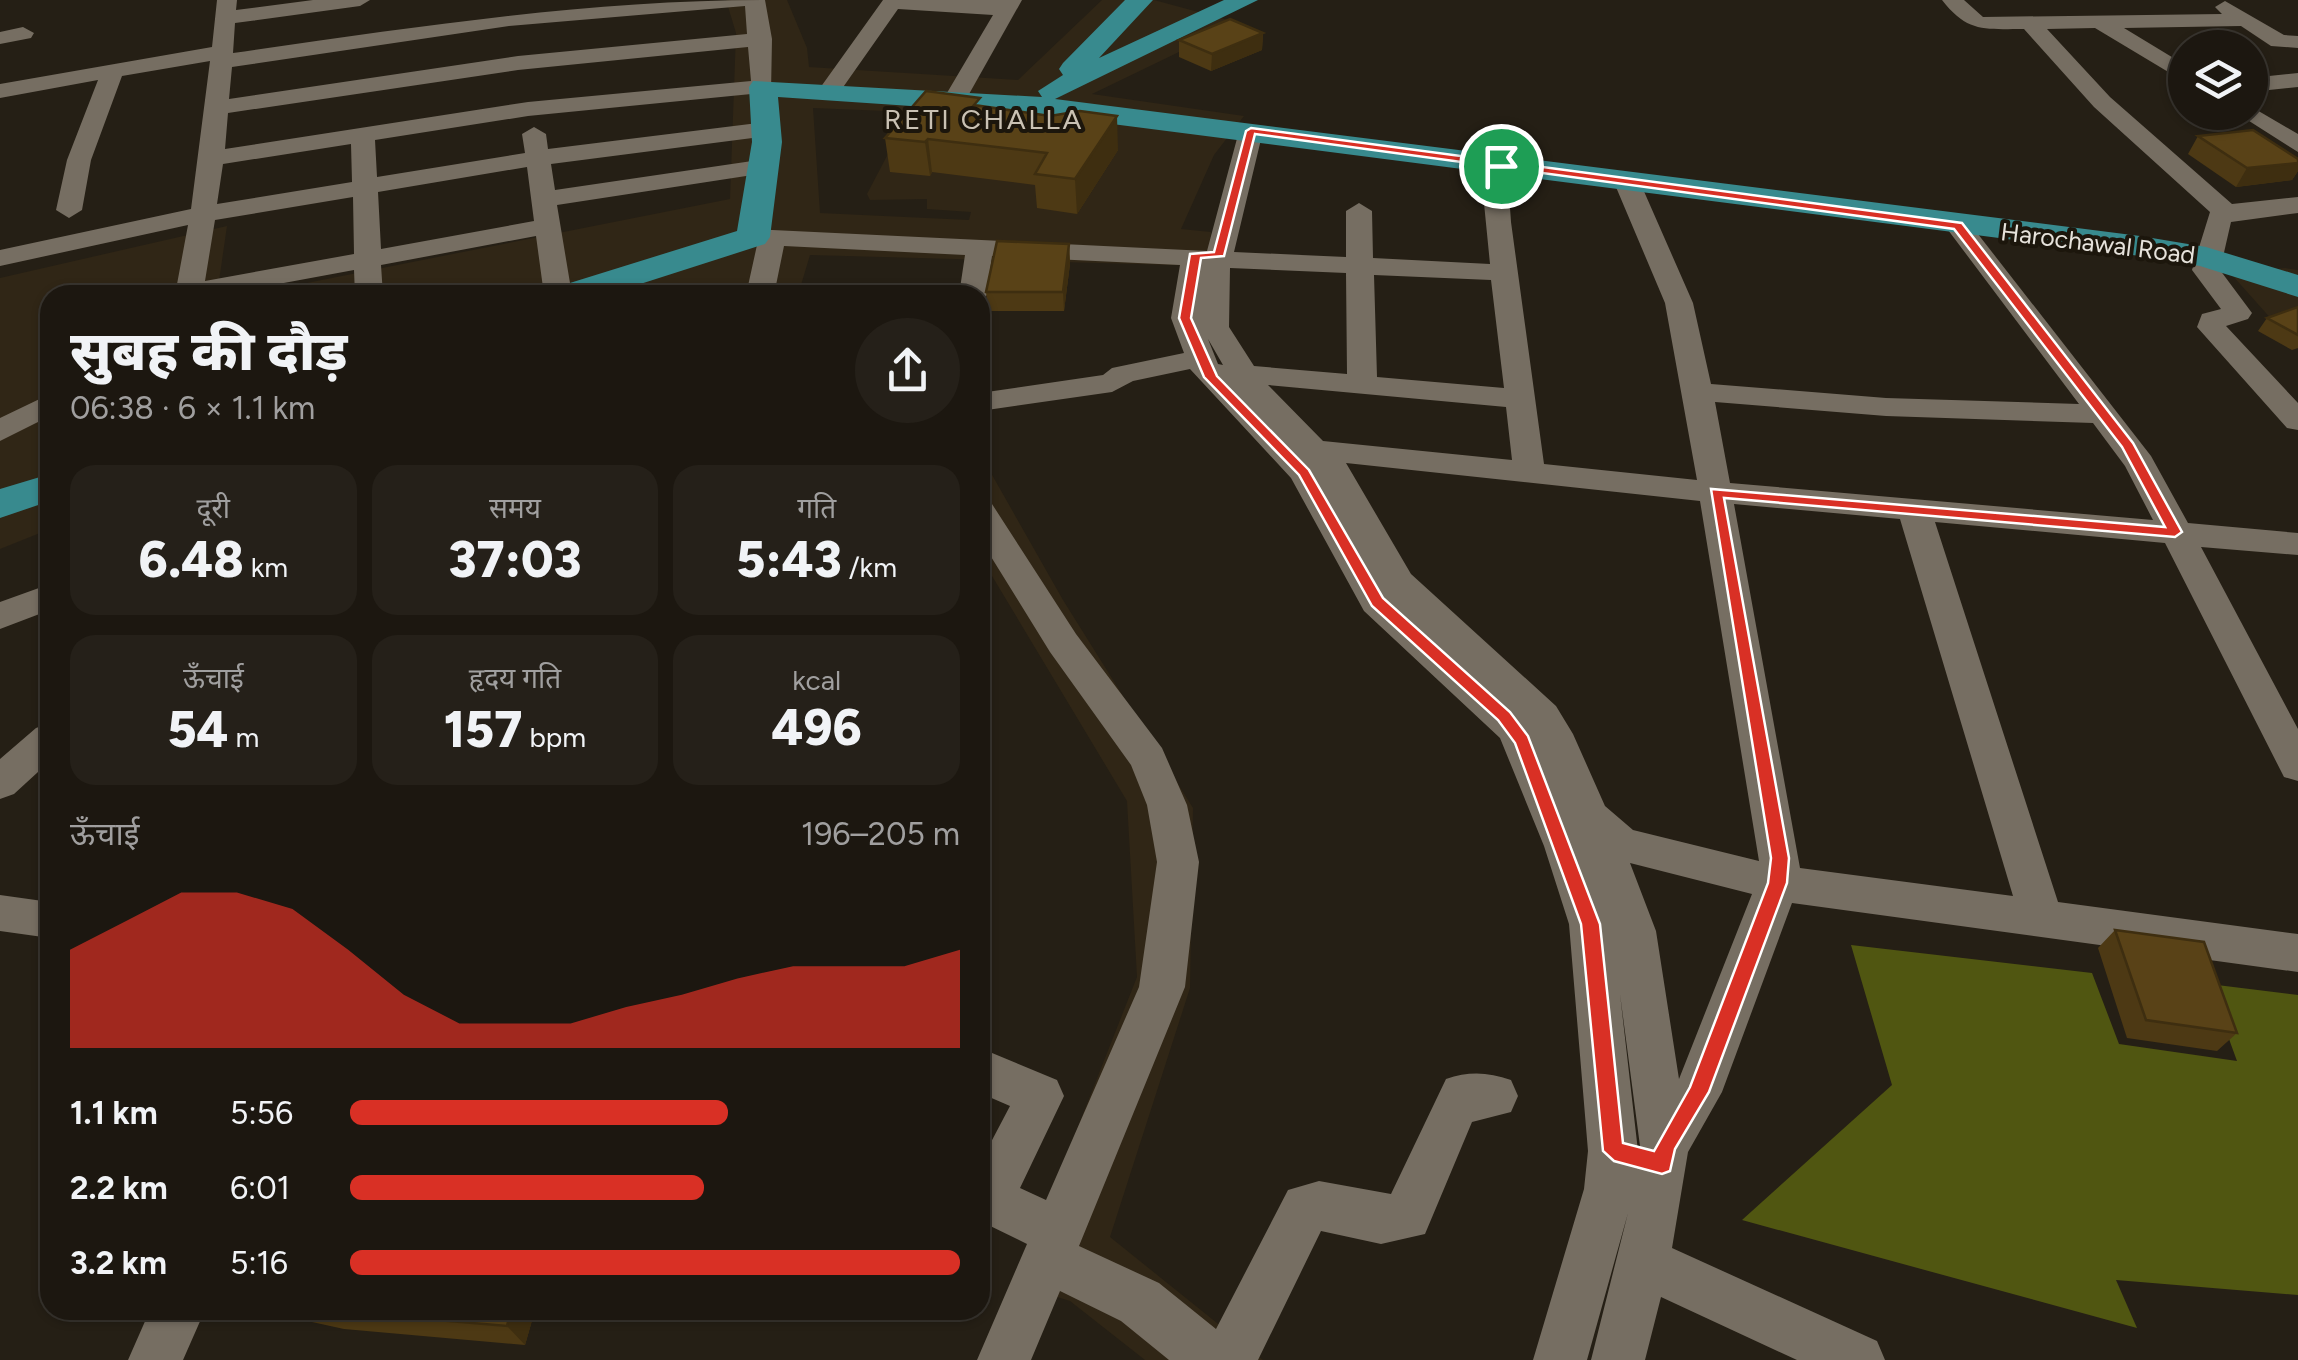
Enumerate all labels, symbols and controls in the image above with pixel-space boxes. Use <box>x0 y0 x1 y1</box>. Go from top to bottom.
map controls <box>2168 30 2268 130</box>
button: layers <box>2168 30 2268 130</box>
district label: RETI CHALLA <box>884 102 1084 136</box>
pin <box>1459 124 1544 209</box>
icon: arrive <box>1474 139 1529 194</box>
street label: Harochawal Road <box>1999 216 2197 270</box>
text: सुबह की दौड़ <box>70 318 347 384</box>
button: share <box>855 318 960 423</box>
text: 06:38 · 6 × 1.1 km <box>70 389 315 427</box>
text: दूरी <box>197 491 230 525</box>
text: समय <box>489 491 541 525</box>
text: गति <box>797 491 836 525</box>
text: 6.48 <box>139 529 244 590</box>
text: 37:03 <box>448 529 582 590</box>
text: 5:43 <box>736 529 842 590</box>
text: km <box>244 550 288 584</box>
text: /km <box>842 550 897 584</box>
text: ऊँचाई <box>183 661 244 695</box>
text: हृदय गति <box>469 661 561 695</box>
text: kcal <box>792 663 841 697</box>
text: 496 <box>771 697 862 758</box>
text: 54 <box>167 699 229 760</box>
text: 157 <box>444 699 522 760</box>
text: m <box>229 720 259 754</box>
text: bpm <box>522 720 586 754</box>
text: ऊँचाई <box>70 815 139 853</box>
text: 196–205 m <box>801 815 960 853</box>
text: 1.1 km <box>70 1094 158 1132</box>
text: 5:56 <box>230 1094 293 1132</box>
text: 2.2 km <box>70 1169 168 1207</box>
text: 6:01 <box>230 1169 290 1207</box>
text: 3.2 km <box>70 1244 167 1282</box>
text: 5:16 <box>230 1244 288 1282</box>

